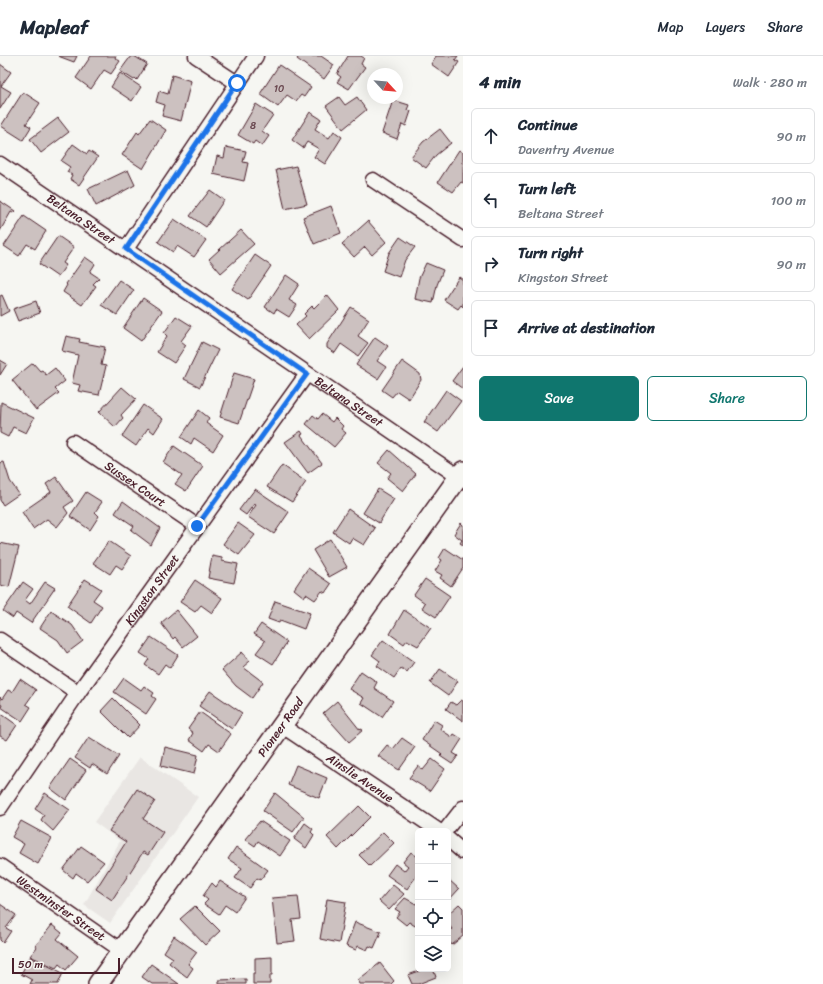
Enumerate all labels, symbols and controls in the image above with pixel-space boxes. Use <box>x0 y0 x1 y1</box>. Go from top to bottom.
text: Mapleaf <box>20 11 88 44</box>
text: Map <box>658 15 683 40</box>
text: Layers <box>705 15 745 40</box>
text: Share <box>767 15 803 40</box>
text: 4 min <box>479 67 521 97</box>
north arrow <box>367 68 403 104</box>
text: Walk · 280 m <box>733 71 807 94</box>
route start <box>228 74 246 92</box>
house number: 10 <box>274 80 284 98</box>
text: Continue <box>518 112 578 138</box>
house number: 8 <box>250 117 256 135</box>
icon: ahead <box>480 125 502 147</box>
text: 90 m <box>776 125 806 148</box>
text: Daventry Avenue <box>518 138 614 161</box>
text: Turn left <box>518 176 576 202</box>
street label: Beltana Street <box>42 188 121 251</box>
icon: left <box>480 189 502 211</box>
text: 100 m <box>771 189 806 212</box>
text: Beltana Street <box>518 202 604 225</box>
text: Turn right <box>518 240 583 266</box>
icon: right <box>480 253 502 275</box>
text: 90 m <box>776 253 806 276</box>
text: Kingston Street <box>518 266 608 289</box>
text: Arrive at destination <box>518 315 655 341</box>
icon: arrive <box>480 317 502 339</box>
street label: Beltana Street <box>310 370 388 434</box>
button: Save <box>479 376 639 421</box>
button: Share <box>647 376 807 421</box>
street label: Sussex Court <box>100 455 170 513</box>
route end <box>188 517 206 535</box>
street label: Kingston Street <box>119 549 185 630</box>
street label: Pioneer Road <box>252 692 310 762</box>
street label: Ainslie Avenue <box>321 747 398 809</box>
map controls <box>415 828 451 972</box>
button: + <box>415 828 451 864</box>
button: − <box>415 864 451 900</box>
street label: Westminster Street <box>11 869 110 947</box>
button: locate <box>415 900 451 936</box>
button: layers <box>415 936 451 972</box>
text: 50 m <box>18 955 43 974</box>
scale bar <box>12 956 120 975</box>

